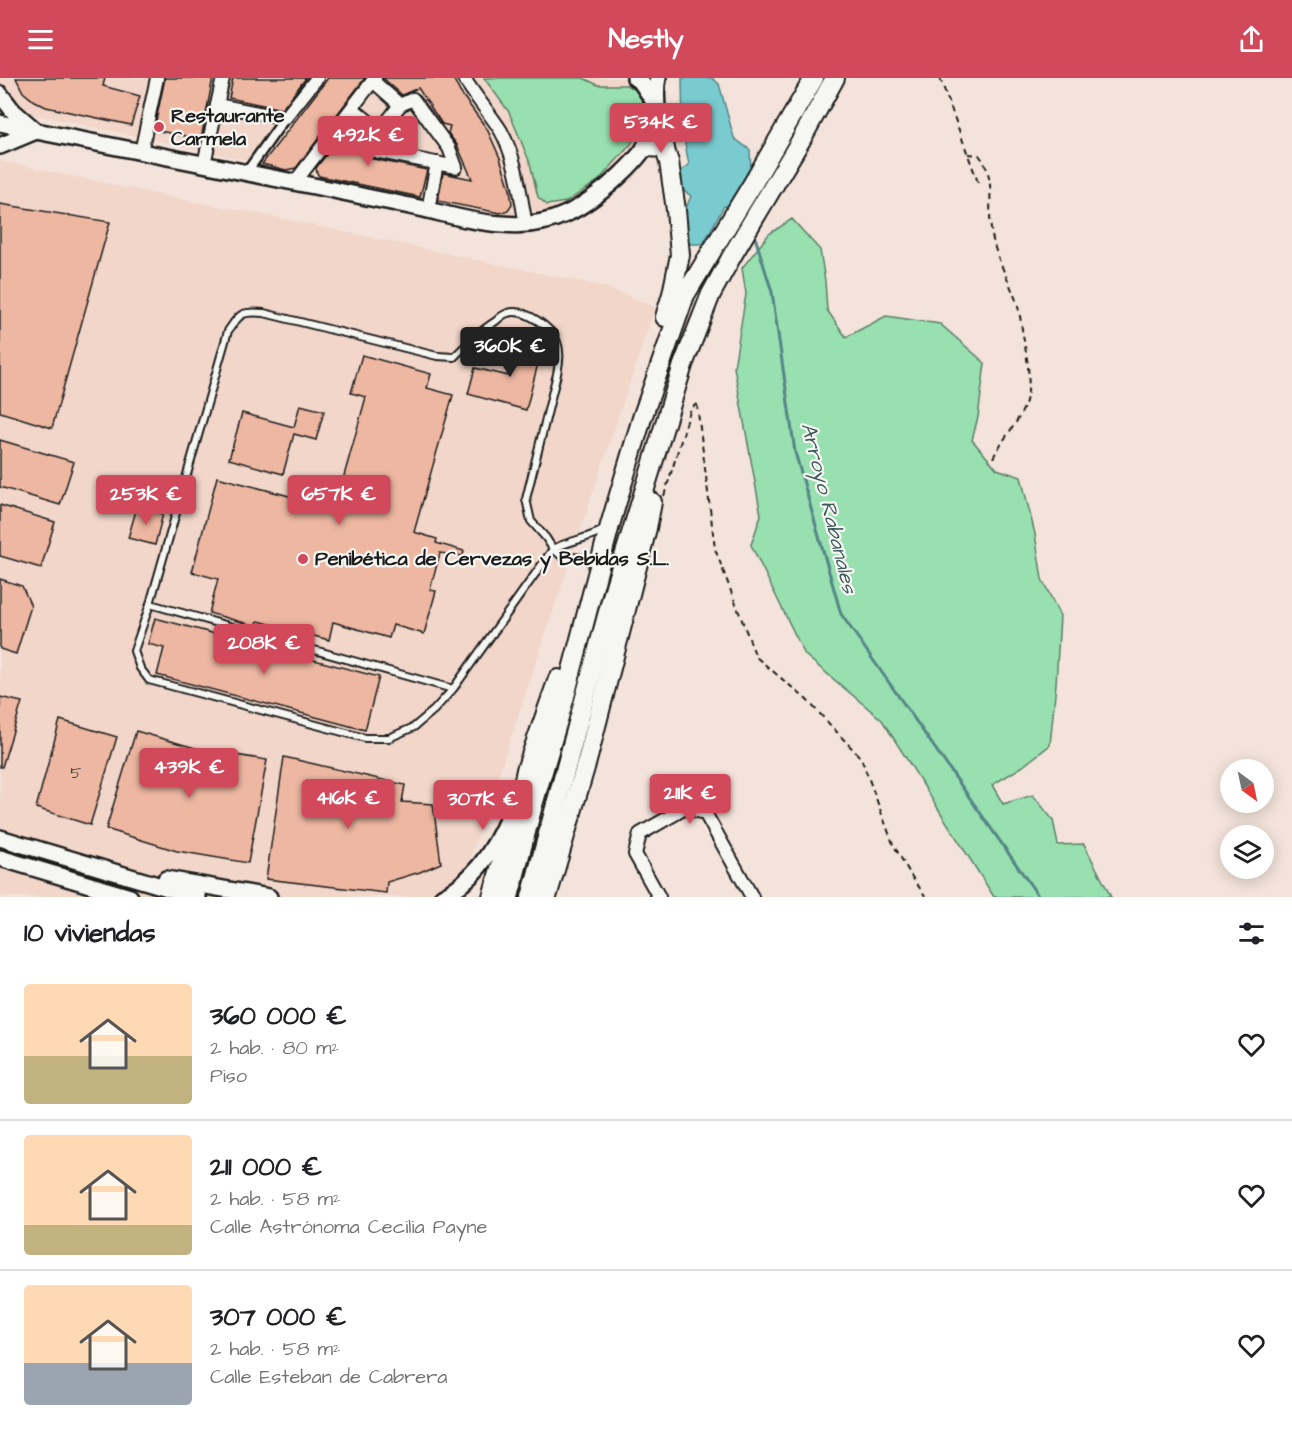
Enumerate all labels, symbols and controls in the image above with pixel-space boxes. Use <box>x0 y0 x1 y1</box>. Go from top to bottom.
text: Nestly <box>608 20 684 58</box>
icon: menu <box>24 23 57 56</box>
icon: share <box>1235 23 1268 56</box>
place label: Restaurante Carmela <box>171 102 285 153</box>
pin: 534K € <box>612 103 710 154</box>
text: 534K € <box>624 108 698 136</box>
pin: 492K € <box>319 116 417 167</box>
marker: Restaurante Carmela <box>152 120 166 134</box>
text: 492K € <box>332 121 404 149</box>
pin: 360K € <box>461 327 559 378</box>
text: 360K € <box>474 332 546 360</box>
water label: Arroyo Rabanales <box>793 420 865 598</box>
pin: 253K € <box>97 475 195 526</box>
pin: 657K € <box>290 475 388 526</box>
text: 253K € <box>110 480 182 508</box>
text: 657K € <box>301 480 377 508</box>
place label: Penibética de Cervezas y Bebidas S.L. <box>315 545 669 574</box>
marker: Penibética de Cervezas y Bebidas S.L. <box>296 552 310 566</box>
pin: 208K € <box>215 624 313 675</box>
text: 208K € <box>227 629 301 657</box>
pin: 439K € <box>140 748 238 799</box>
text: 439K € <box>153 753 225 781</box>
north arrow <box>1220 759 1274 813</box>
map controls <box>1220 759 1274 879</box>
house number: 5 <box>70 762 82 784</box>
pin: 211K € <box>641 774 739 825</box>
pin: 416K € <box>299 779 397 830</box>
text: 211K € <box>664 779 716 807</box>
pin: 307K € <box>434 780 532 831</box>
text: 416K € <box>316 784 380 812</box>
text: 307K € <box>447 785 519 813</box>
button: layers <box>1220 825 1274 879</box>
text: 10 viviendas <box>24 915 156 951</box>
icon: filters <box>1235 917 1268 950</box>
text: 360 000 € <box>210 998 347 1034</box>
icon: home <box>72 1008 144 1080</box>
icon: heart <box>1235 1028 1268 1061</box>
text: 2 hab. · 80 m² <box>210 1034 339 1062</box>
text: Piso <box>210 1062 247 1090</box>
text: 211 000 € <box>210 1149 322 1185</box>
icon: home <box>72 1159 144 1231</box>
icon: heart <box>1235 1179 1268 1212</box>
text: 2 hab. · 58 m² <box>210 1185 341 1213</box>
text: Calle Astrónoma Cecilia Payne <box>210 1213 487 1241</box>
text: 307 000 € <box>210 1299 346 1335</box>
icon: home <box>72 1309 144 1381</box>
icon: heart <box>1235 1329 1268 1362</box>
text: 2 hab. · 58 m² <box>210 1335 341 1363</box>
text: Calle Esteban de Cabrera <box>210 1363 447 1391</box>

